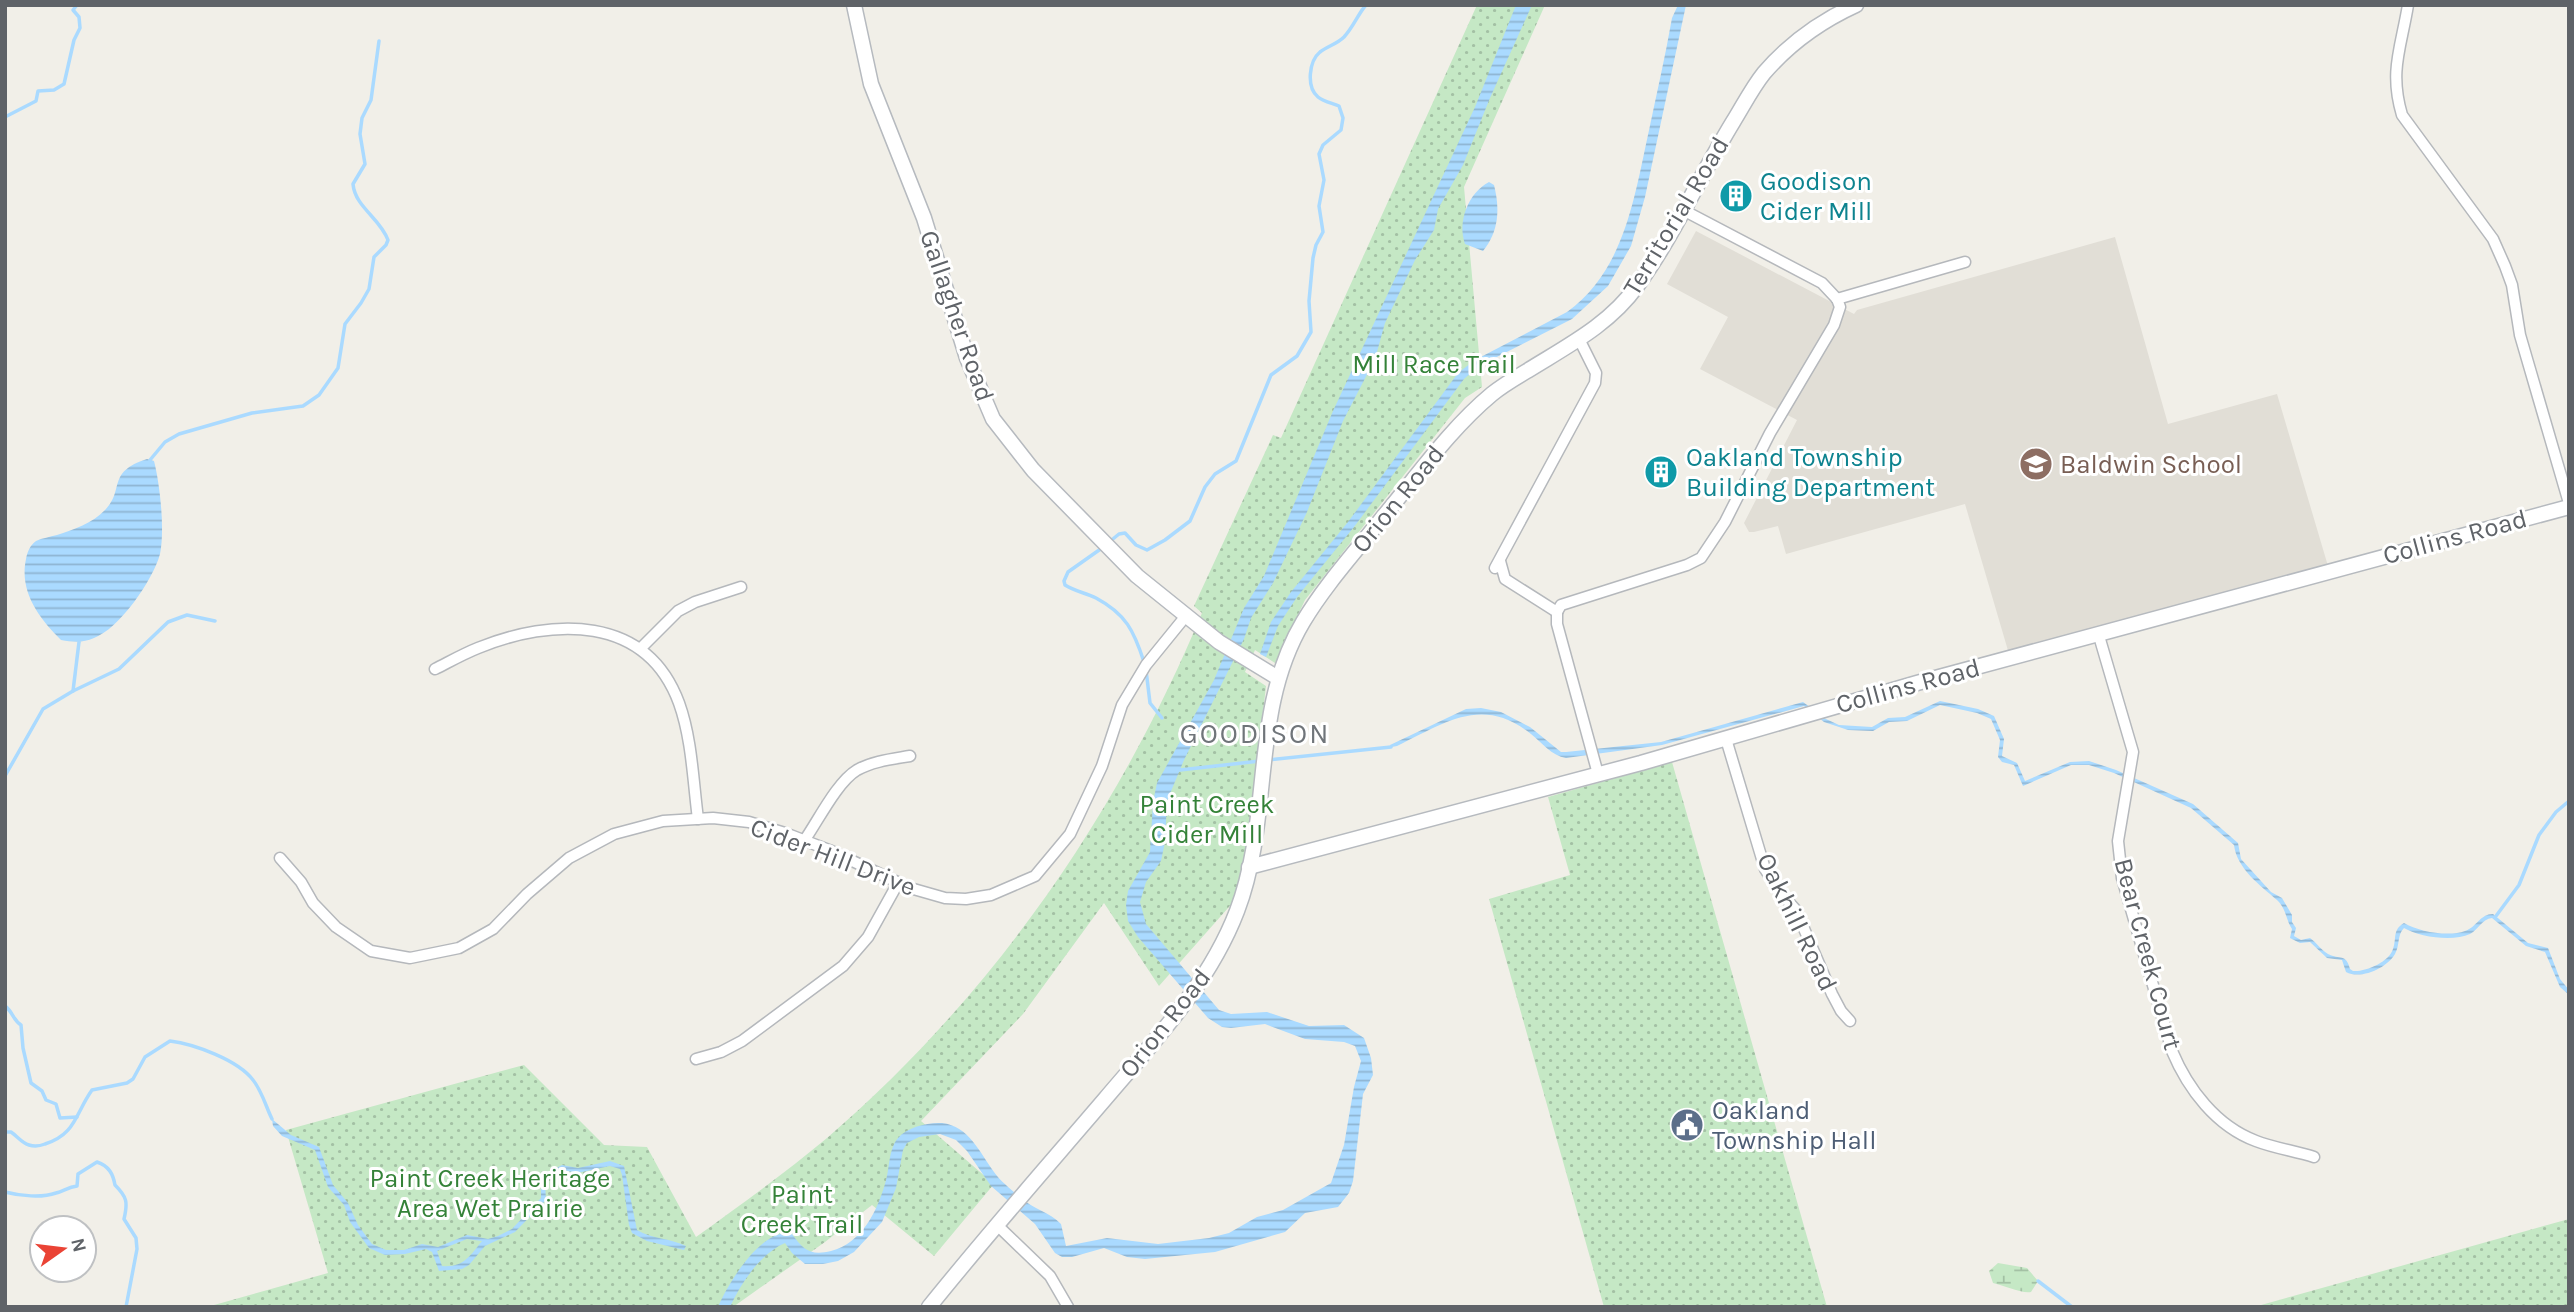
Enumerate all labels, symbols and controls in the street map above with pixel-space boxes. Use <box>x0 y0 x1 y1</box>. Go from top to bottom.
street label: Territorial Road <box>1616 131 1736 301</box>
place label: Goodison Cider Mill <box>1760 166 1872 227</box>
building icon: Goodison Cider Mill <box>1717 177 1755 215</box>
street label: Gallagher Road <box>913 226 1001 406</box>
park label: Mill Race Trail <box>1352 349 1516 380</box>
street label: Orion Road <box>1345 439 1451 559</box>
place label: Oakland Township Building Department <box>1686 442 1935 503</box>
school or university icon: Baldwin School <box>2017 445 2055 483</box>
place label: Baldwin School <box>2060 449 2242 480</box>
building icon: Oakland Township Building Department <box>1642 453 1680 491</box>
street label: Collins Road <box>2380 503 2530 571</box>
street label: Collins Road <box>1833 652 1983 720</box>
district label: GOODISON <box>1180 717 1330 750</box>
park label: Paint Creek Cider Mill <box>1140 789 1274 850</box>
street label: Cider Hill Drive <box>746 811 920 903</box>
street label: Oakhill Road <box>1750 848 1844 996</box>
street label: Bear Creek Court <box>2107 855 2189 1054</box>
street label: Orion Road <box>1113 962 1217 1084</box>
place label: Oakland Township Hall <box>1712 1095 1876 1156</box>
public building icon: Oakland Township Hall <box>1668 1106 1706 1144</box>
park label: Paint Creek Heritage Area Wet Prairie <box>370 1163 610 1224</box>
park label: Paint Creek Trail <box>741 1179 863 1240</box>
north arrow <box>28 1214 98 1284</box>
text: N <box>66 1236 91 1254</box>

